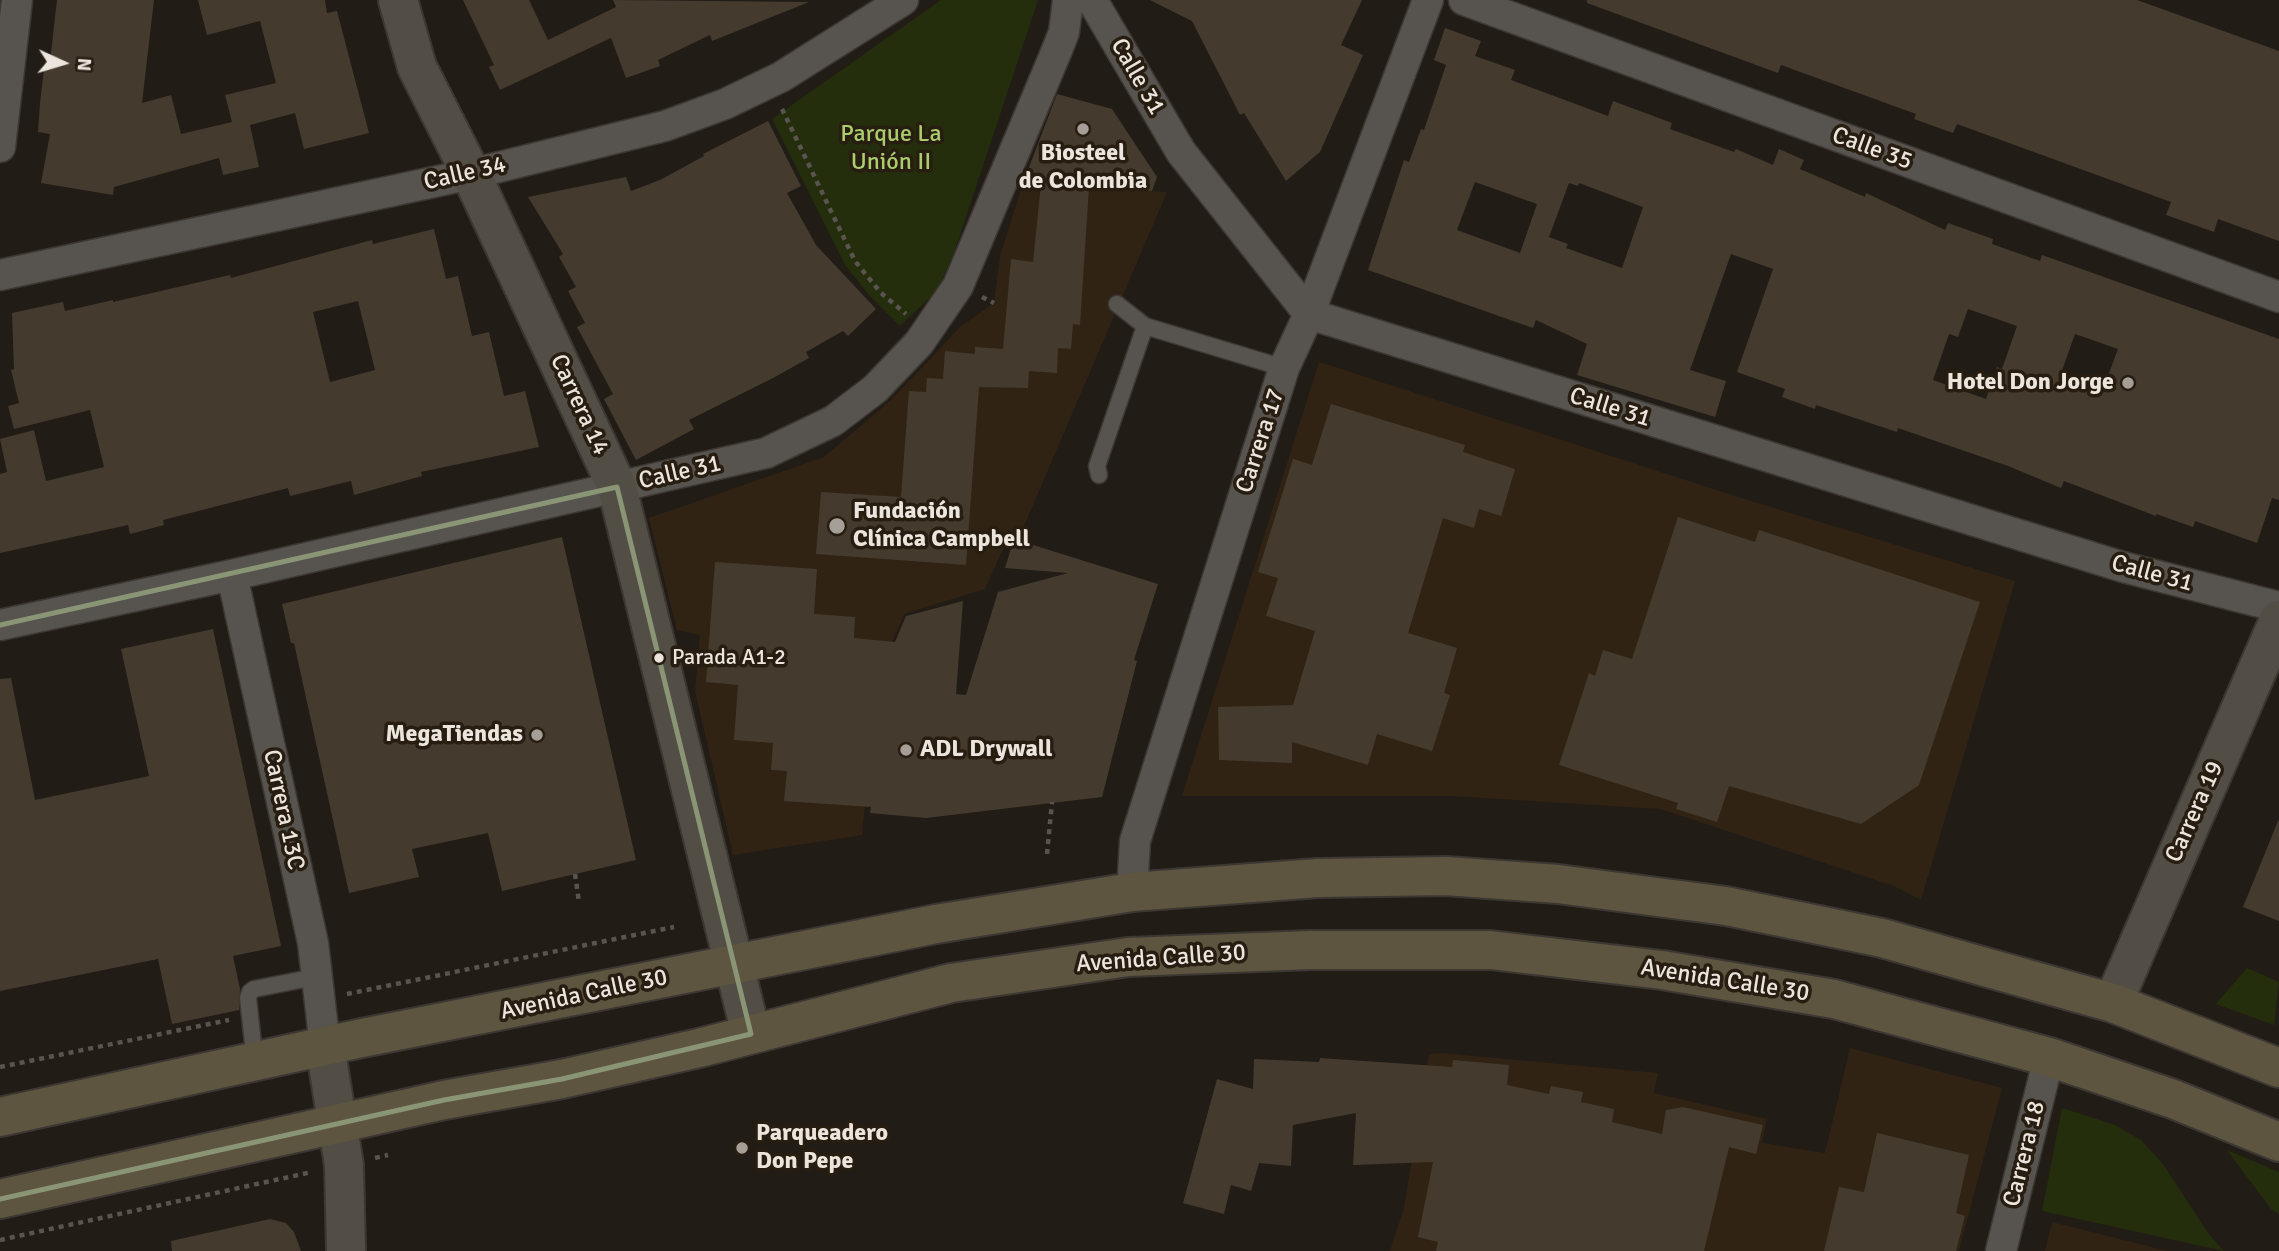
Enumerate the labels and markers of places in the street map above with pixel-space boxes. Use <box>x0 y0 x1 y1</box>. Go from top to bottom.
marker: Biosteel de Colombia <box>1075 121 1091 137</box>
place label: Biosteel de Colombia <box>1019 140 1147 196</box>
place label: Hotel Don Jorge <box>1947 369 2114 397</box>
marker: Hotel Don Jorge <box>2120 375 2136 391</box>
place label: Fundación Clínica Campbell <box>853 498 1030 554</box>
marker: Fundación Clínica Campbell <box>827 516 847 536</box>
place label: Parada A1-2 <box>672 645 786 671</box>
marker: Parada A1-2 <box>652 651 666 665</box>
place label: MegaTiendas <box>386 721 523 749</box>
marker: MegaTiendas <box>529 727 545 743</box>
place label: ADL Drywall <box>920 736 1053 764</box>
marker: ADL Drywall <box>898 742 914 758</box>
place label: Parqueadero Don Pepe <box>756 1120 888 1176</box>
marker: Parqueadero Don Pepe <box>734 1140 750 1156</box>

